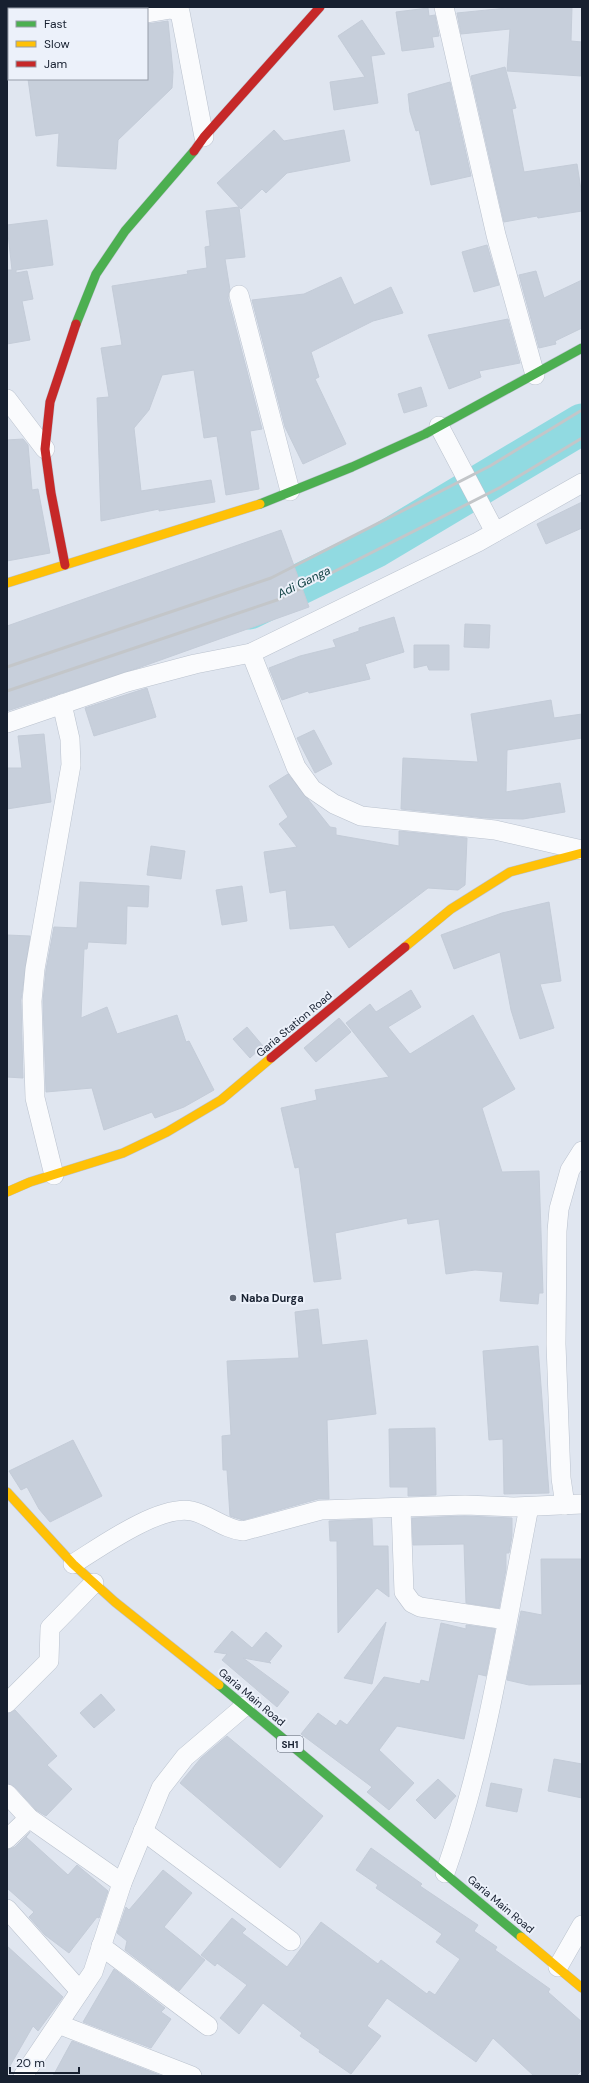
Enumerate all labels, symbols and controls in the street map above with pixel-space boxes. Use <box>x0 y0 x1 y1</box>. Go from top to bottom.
legend <box>8 8 148 80</box>
text: Fast <box>44 16 67 32</box>
text: Slow <box>44 36 70 52</box>
text: Jam <box>44 56 67 72</box>
water label: Adi Ganga <box>274 562 334 602</box>
street label: Garia Station Road <box>253 988 335 1060</box>
place label: Naba Durga <box>241 1291 304 1305</box>
marker: Naba Durga <box>228 1293 238 1303</box>
street label: Garia Main Road <box>216 1665 288 1729</box>
road number: SH1 <box>277 1736 303 1752</box>
street label: Garia Main Road <box>465 1872 537 1936</box>
scale bar <box>10 2049 79 2075</box>
text: 20 m <box>16 2055 45 2071</box>

